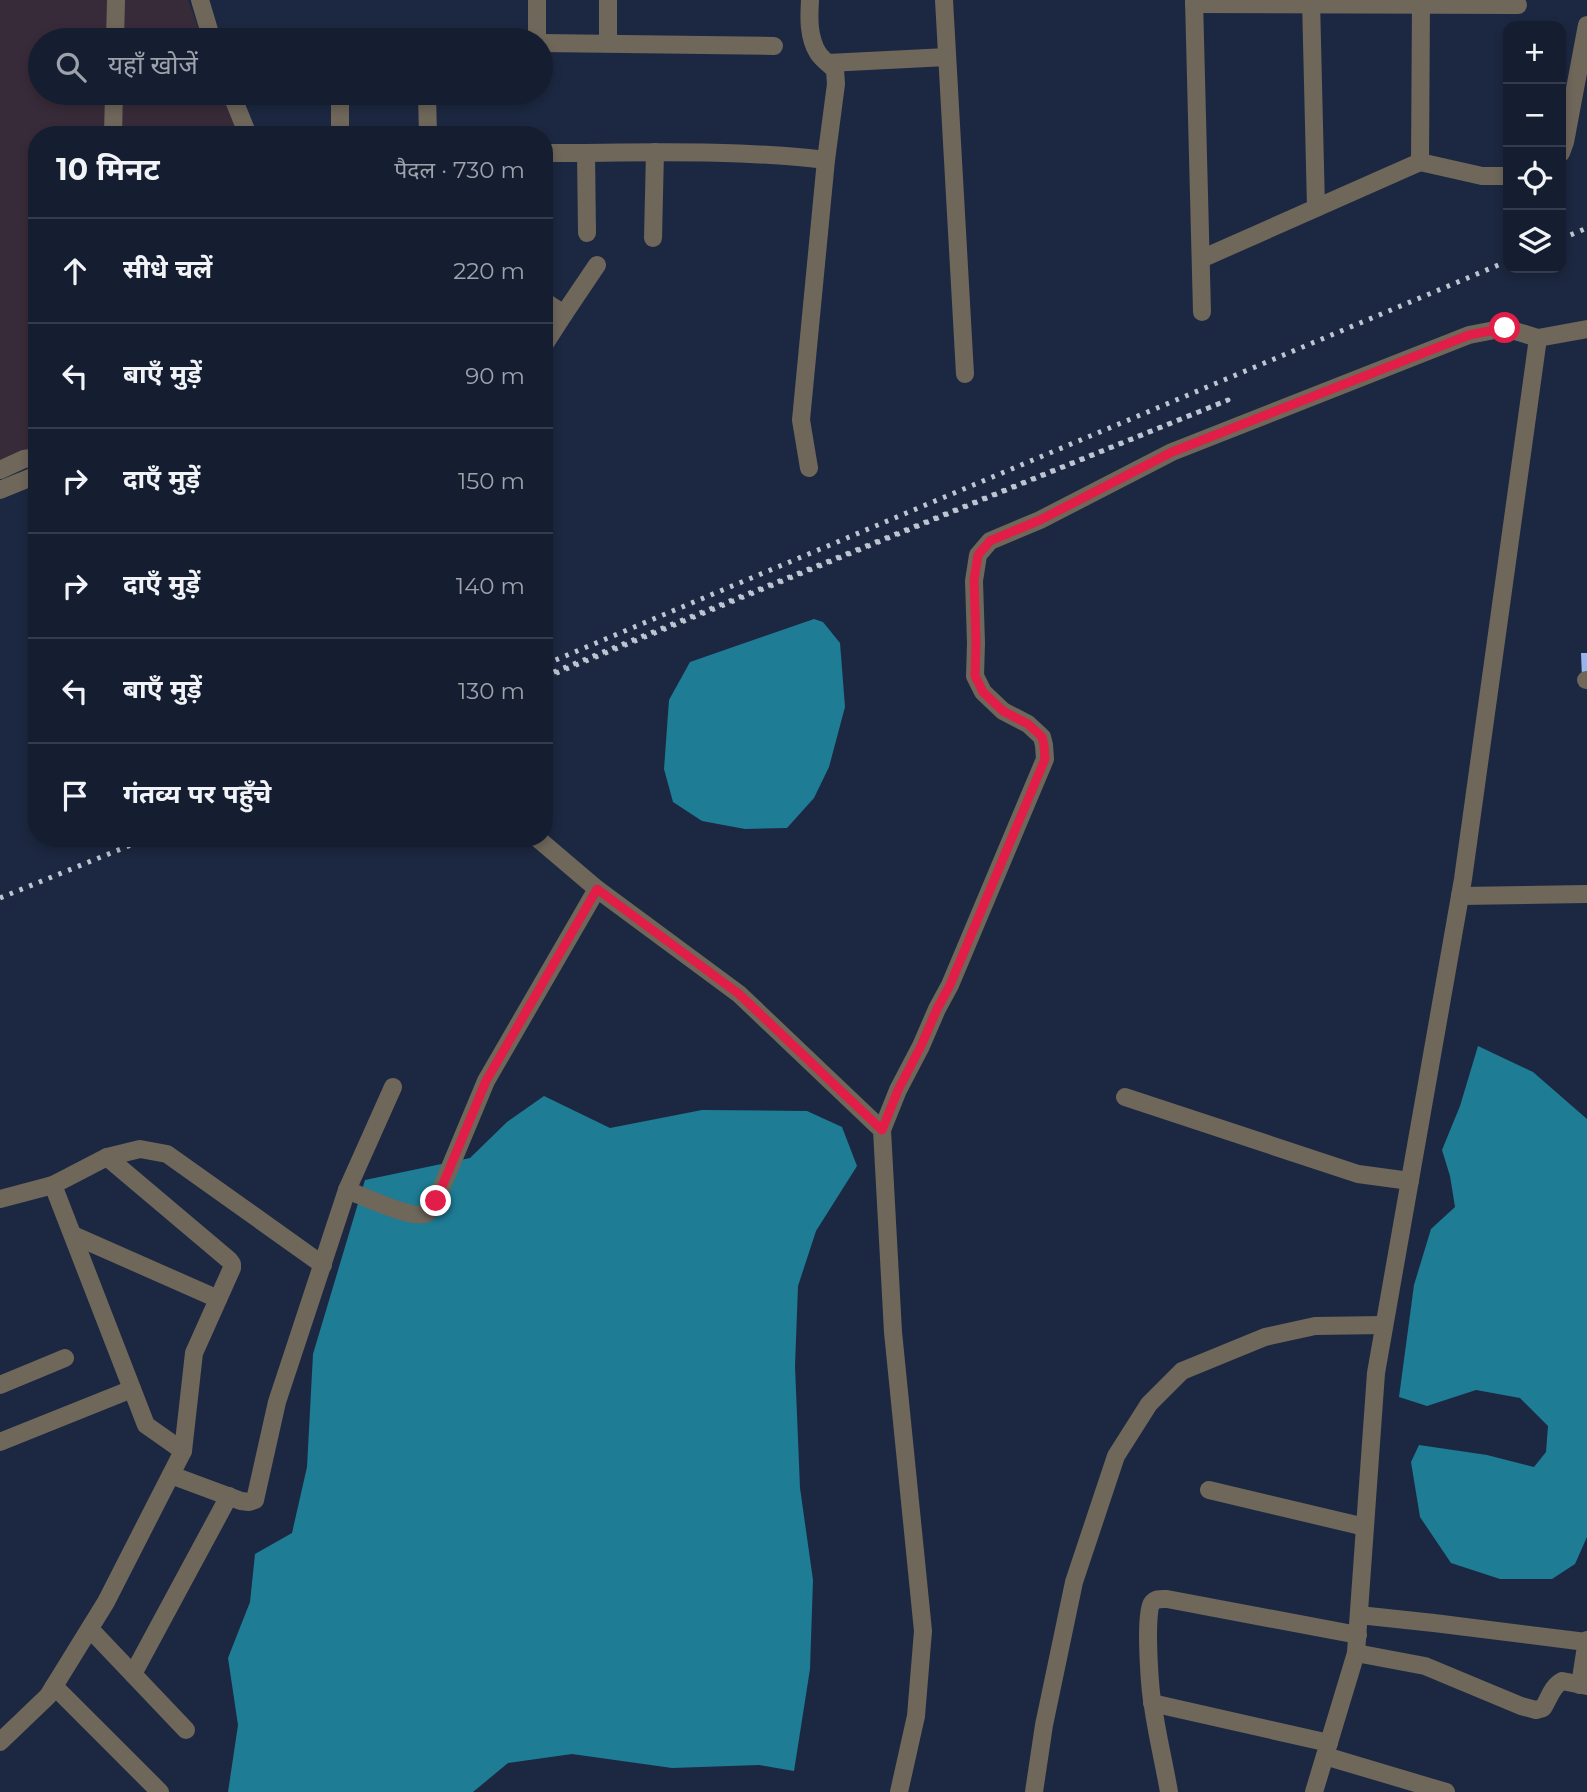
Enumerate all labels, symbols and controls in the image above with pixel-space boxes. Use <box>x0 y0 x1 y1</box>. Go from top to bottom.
map controls <box>1503 21 1566 273</box>
button: + <box>1503 21 1566 84</box>
search box <box>28 28 553 105</box>
icon: search <box>52 48 90 86</box>
text: यहाँ खोजें <box>108 49 198 81</box>
button: − <box>1503 84 1566 147</box>
button: locate <box>1503 147 1566 210</box>
text: 10 मिनट <box>56 151 160 188</box>
text: पैदल · 730 m <box>394 156 525 184</box>
button: layers <box>1503 210 1566 273</box>
icon: ahead <box>56 252 94 290</box>
text: सीधे चलें <box>123 253 212 285</box>
text: 220 m <box>453 257 525 285</box>
route start <box>1489 312 1520 343</box>
icon: left <box>56 357 94 395</box>
text: बाएँ मुड़ें <box>123 358 202 390</box>
text: 90 m <box>465 362 525 390</box>
icon: right <box>56 462 94 500</box>
text: दाएँ मुड़ें <box>123 463 200 495</box>
text: 150 m <box>458 467 525 495</box>
icon: right <box>56 567 94 605</box>
text: दाएँ मुड़ें <box>123 568 200 600</box>
text: 140 m <box>456 572 525 600</box>
icon: left <box>56 672 94 710</box>
text: बाएँ मुड़ें <box>123 673 202 705</box>
text: 130 m <box>458 677 525 705</box>
icon: arrive <box>56 777 94 815</box>
text: गंतव्य पर पहुँचे <box>123 778 271 810</box>
route end <box>420 1185 451 1216</box>

